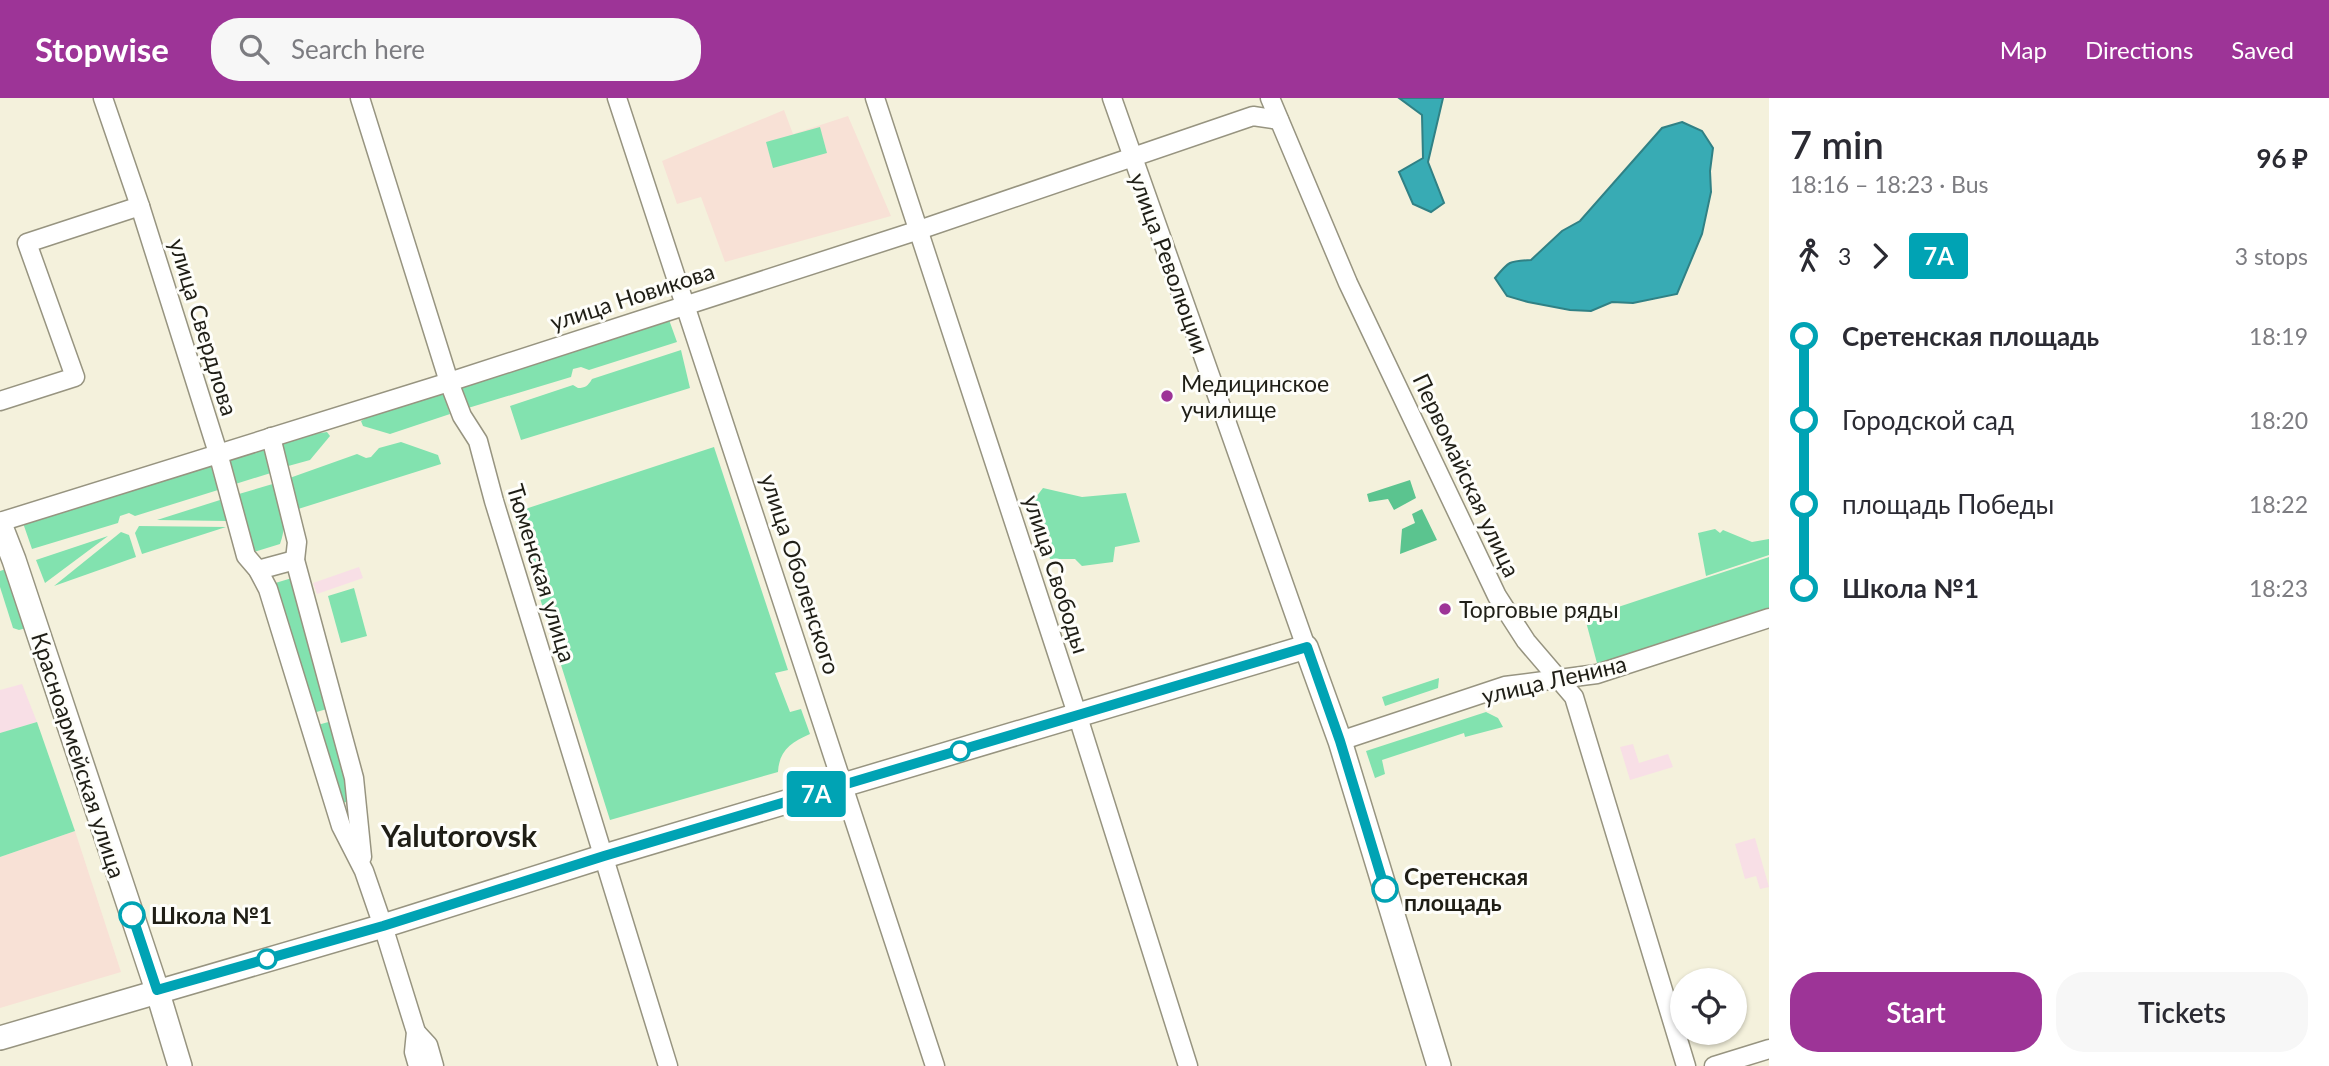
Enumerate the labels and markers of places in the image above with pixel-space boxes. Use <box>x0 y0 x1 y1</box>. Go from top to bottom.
place label: Медицинское училище <box>1181 369 1329 423</box>
marker: Медицинское училище <box>1159 388 1175 404</box>
place label: Торговые ряды <box>1459 595 1619 623</box>
marker: Торговые ряды <box>1437 601 1453 617</box>
unlabelled marker <box>950 741 970 761</box>
place label: Сретенская площадь <box>1404 862 1528 916</box>
marker: Сретенская площадь <box>1372 876 1398 902</box>
place label: Школа №1 <box>151 901 272 929</box>
marker: Школа №1 <box>119 902 145 928</box>
unlabelled marker <box>257 949 277 969</box>

